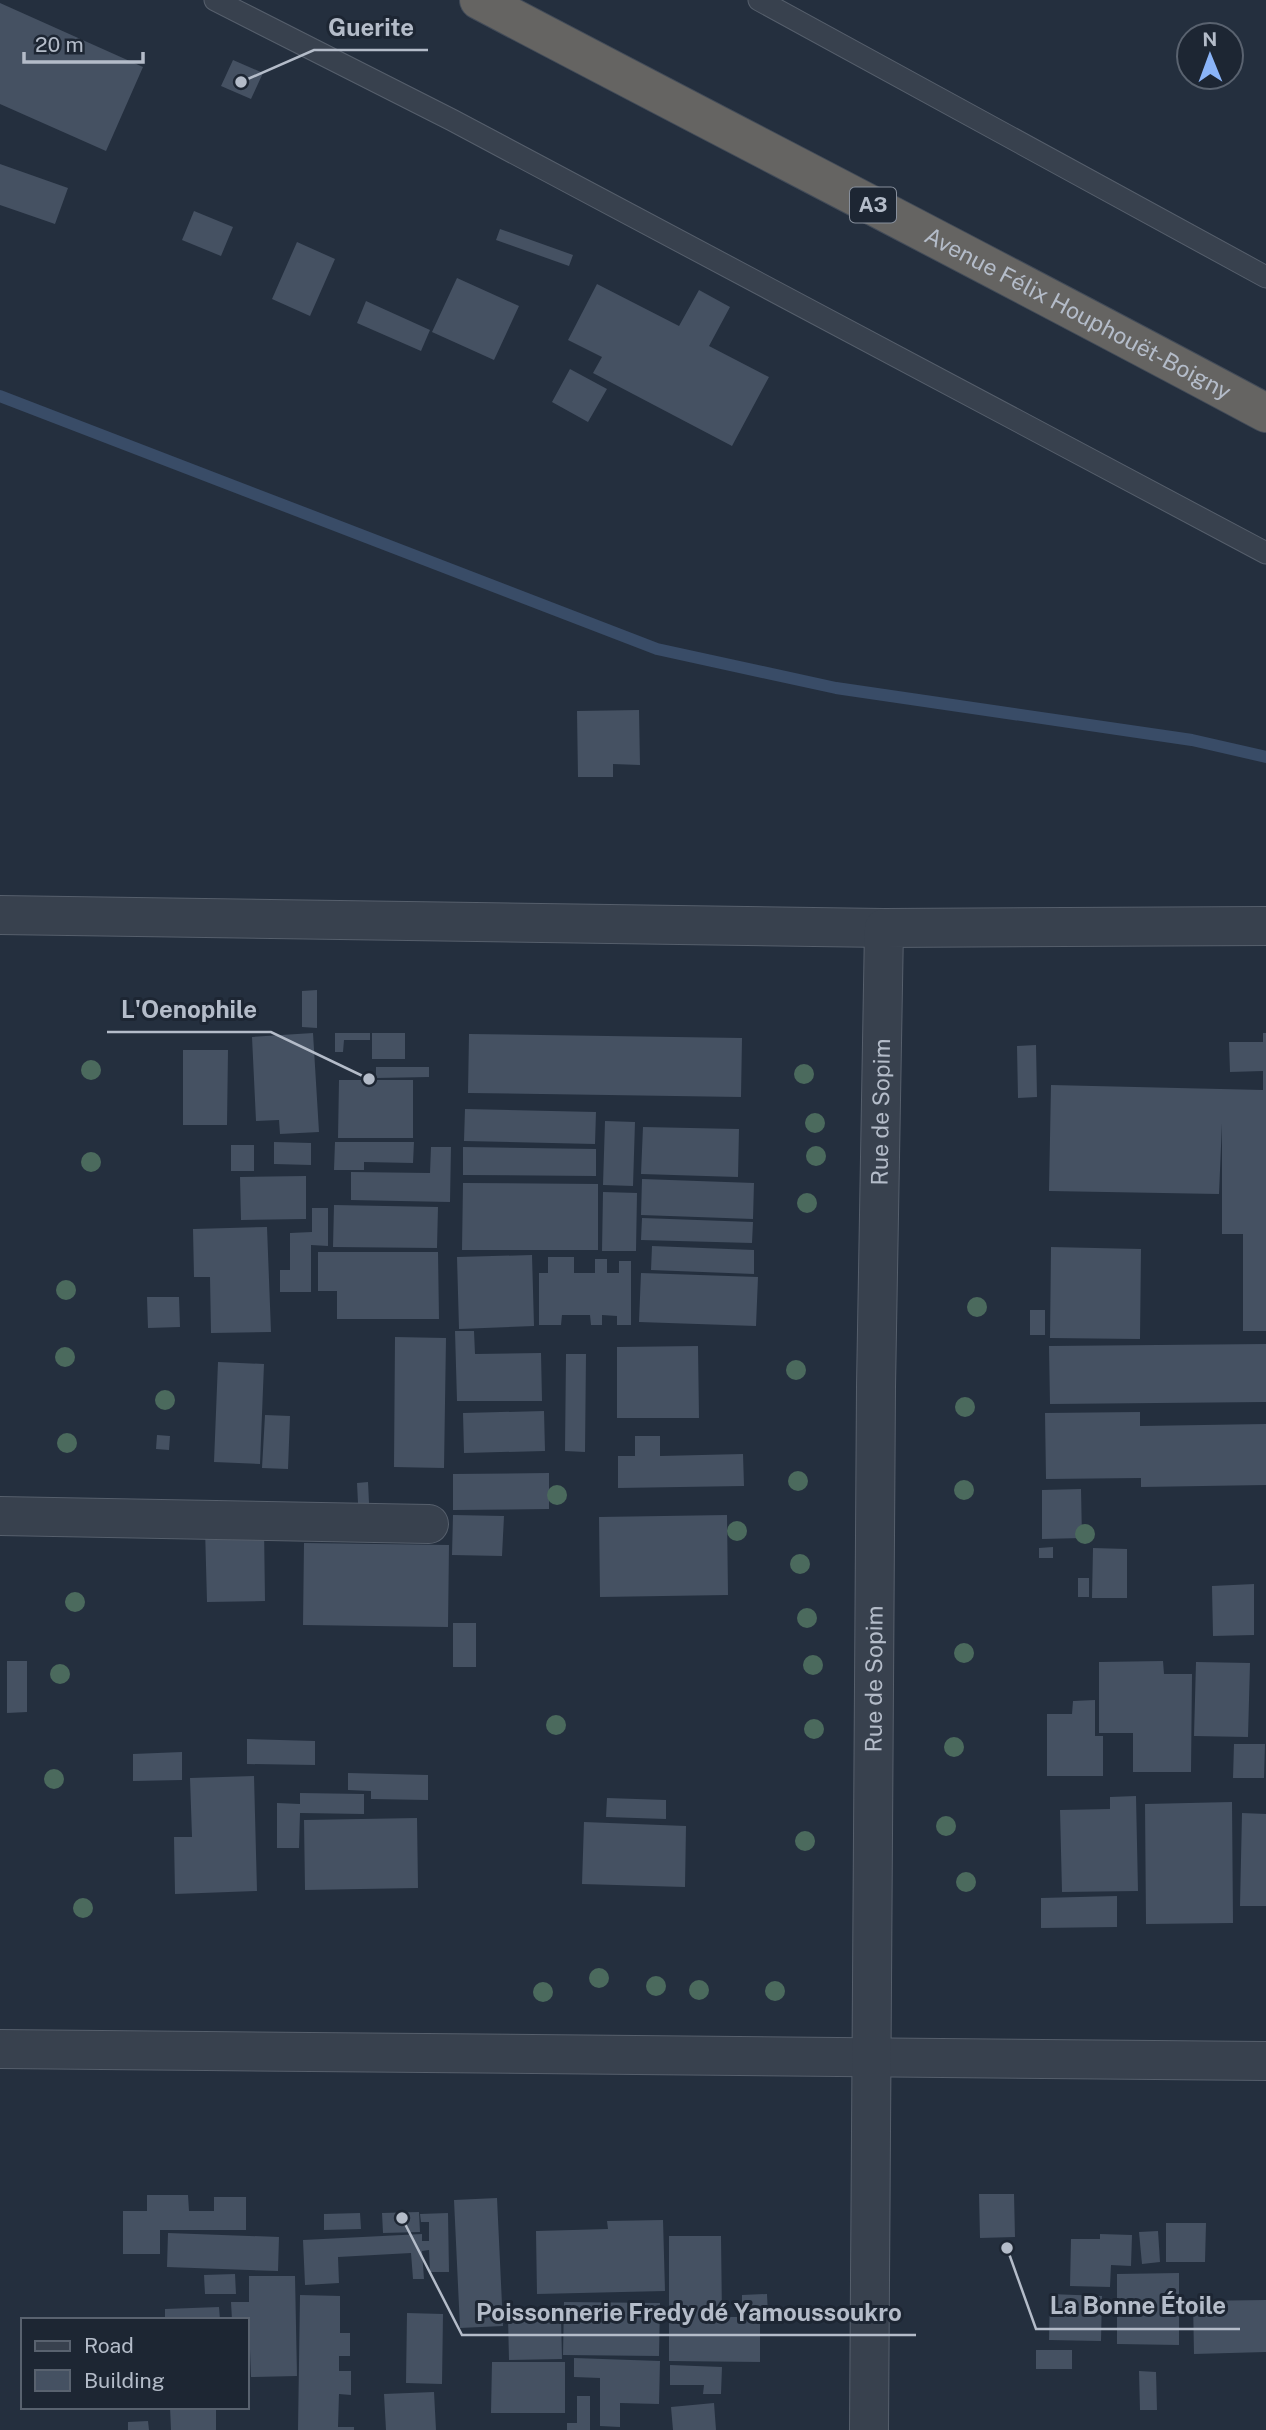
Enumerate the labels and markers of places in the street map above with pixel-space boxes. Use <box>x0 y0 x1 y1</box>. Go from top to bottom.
callout: Guerite <box>314 5 428 50</box>
callout: L'Oenophile <box>107 987 271 1032</box>
callout: La Bonne Étoile <box>1036 2284 1240 2329</box>
callout: Poissonnerie Fredy dé Yamoussoukro <box>462 2290 916 2335</box>

